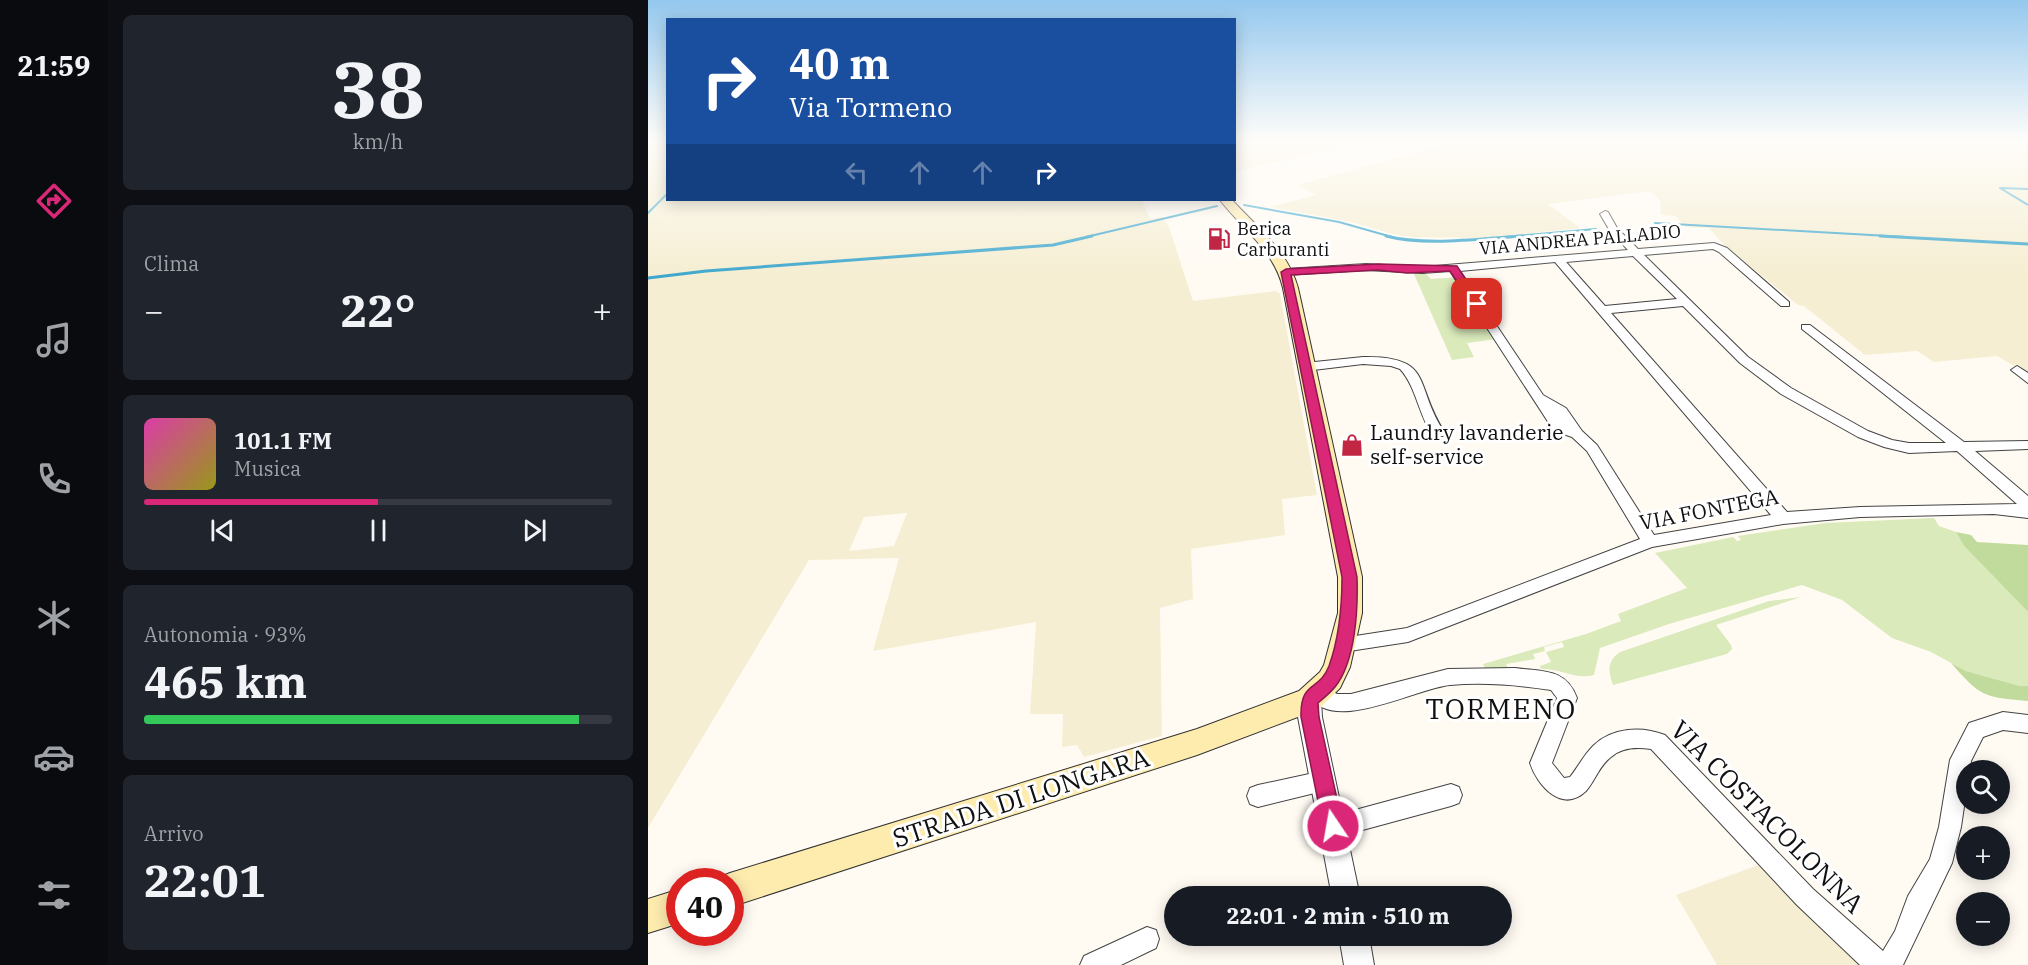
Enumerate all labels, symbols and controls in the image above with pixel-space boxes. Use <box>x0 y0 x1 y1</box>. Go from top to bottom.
text: 40 m <box>789 36 890 91</box>
text: 38 <box>331 38 425 139</box>
icon: right <box>690 42 768 120</box>
text: 21:59 <box>18 48 90 83</box>
text: Via Tormeno <box>789 89 952 124</box>
text: km/h <box>353 128 403 155</box>
icon: left <box>840 156 873 189</box>
icon: ahead <box>903 156 936 189</box>
icon: ahead <box>966 156 999 189</box>
icon: right <box>1029 156 1062 189</box>
icon: directions <box>33 180 75 222</box>
place label: Berica Carburanti <box>1237 217 1330 261</box>
street label: VIA ANDREA PALLADIO <box>1478 219 1682 260</box>
fuel station icon: Berica Carburanti <box>1206 226 1232 252</box>
text: Clima <box>144 250 199 277</box>
pin <box>1451 278 1502 329</box>
text: 22° <box>340 281 416 339</box>
icon: arrive <box>1460 287 1493 320</box>
text: − <box>144 289 164 332</box>
text: + <box>592 289 612 332</box>
icon: music <box>33 319 75 361</box>
place label: Laundry lavanderie self-service <box>1370 418 1564 470</box>
text: 101.1 FM <box>234 426 332 455</box>
shop icon: Laundry lavanderie self-service <box>1339 432 1365 458</box>
text: Musica <box>234 455 301 482</box>
icon: phone <box>33 458 75 500</box>
street label: VIA FONTEGA <box>1637 482 1781 536</box>
icon: previous <box>206 514 239 547</box>
icon: pause <box>362 514 395 547</box>
icon: next <box>518 514 551 547</box>
icon: climate <box>33 597 75 639</box>
text: Autonomia · 93% <box>144 621 306 648</box>
text: 465 km <box>144 652 307 710</box>
district label: TORMENO <box>1425 690 1577 727</box>
street label: VIA COSTACOLONNA <box>1664 712 1872 920</box>
icon: car <box>33 736 75 778</box>
street label: STRADA DI LONGARA <box>888 739 1154 855</box>
map controls <box>1956 760 2010 946</box>
button: search <box>1956 760 2010 814</box>
position arrow <box>1301 794 1365 858</box>
text: Arrivo <box>144 820 204 847</box>
button: + <box>1956 826 2010 880</box>
text: 22:01 <box>144 851 266 909</box>
speed limit sign: 40 <box>666 868 744 946</box>
icon: filters <box>33 874 75 916</box>
button: − <box>1956 892 2010 946</box>
text: 22:01 · 2 min · 510 m <box>1226 901 1450 930</box>

